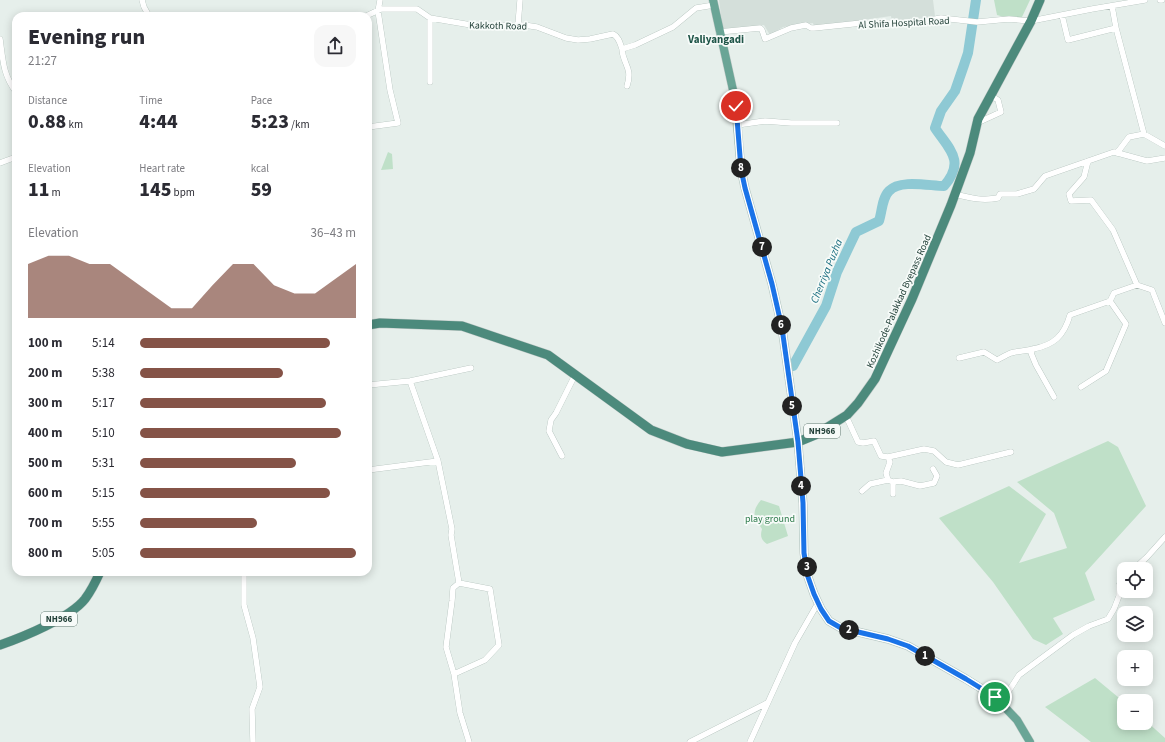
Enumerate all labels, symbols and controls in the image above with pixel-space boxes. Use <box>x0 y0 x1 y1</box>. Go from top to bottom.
street label: Al Shifa Hospital Road <box>858 14 950 32</box>
street label: Kakkoth Road <box>469 18 527 34</box>
text: Evening run <box>28 21 145 53</box>
button: share <box>314 25 356 67</box>
district label: Valiyangadi <box>687 32 744 47</box>
text: 21:27 <box>28 52 57 70</box>
pin <box>719 89 753 123</box>
text: Distance <box>28 93 67 108</box>
text: Time <box>139 93 163 108</box>
text: Pace <box>251 93 272 108</box>
icon: check <box>725 95 747 117</box>
text: 0.88 <box>28 108 66 136</box>
text: 4:44 <box>139 108 178 136</box>
text: 5:23 <box>251 108 289 136</box>
text: km <box>66 117 83 132</box>
text: /km <box>289 117 310 132</box>
pin: 8 <box>731 158 751 178</box>
text: 8 <box>738 160 744 175</box>
text: Elevation <box>28 161 71 176</box>
text: Heart rate <box>139 161 185 176</box>
text: kcal <box>251 161 269 176</box>
text: 11 <box>28 176 49 204</box>
text: 145 <box>139 176 171 204</box>
text: 59 <box>251 176 272 204</box>
text: m <box>49 185 61 200</box>
text: bpm <box>171 185 195 200</box>
text: Elevation <box>28 224 79 242</box>
text: 36–43 m <box>311 224 356 242</box>
street label: Kozhikode-Palakkad Byepass Road <box>863 232 935 371</box>
pin: 7 <box>752 237 772 257</box>
water label: Cherriya Puzha <box>807 237 846 306</box>
text: 7 <box>759 239 765 254</box>
pin: 6 <box>771 315 791 335</box>
text: 6 <box>778 317 784 332</box>
text: 100 m <box>28 334 62 352</box>
text: 5:14 <box>92 334 115 352</box>
text: 200 m <box>28 364 62 382</box>
text: 5:38 <box>92 364 115 382</box>
text: 300 m <box>28 394 62 412</box>
text: 5:17 <box>92 394 115 412</box>
pin: 5 <box>782 396 802 416</box>
text: 5 <box>789 398 795 413</box>
text: 400 m <box>28 424 62 442</box>
text: 5:10 <box>92 424 115 442</box>
road number: NH966 <box>804 424 840 438</box>
text: 500 m <box>28 454 62 472</box>
text: 5:31 <box>92 454 115 472</box>
pin: 4 <box>791 476 811 496</box>
text: 4 <box>798 478 804 493</box>
text: 600 m <box>28 484 62 502</box>
text: 5:15 <box>92 484 115 502</box>
park label: play ground <box>745 512 795 526</box>
text: 700 m <box>28 514 62 532</box>
text: 5:55 <box>92 514 115 532</box>
text: 800 m <box>28 544 62 562</box>
text: 5:05 <box>92 544 115 562</box>
pin: 3 <box>797 557 817 577</box>
text: 3 <box>804 559 810 574</box>
map controls <box>1117 562 1153 730</box>
button: locate <box>1117 562 1153 598</box>
button: layers <box>1117 606 1153 642</box>
road number: NH966 <box>41 612 77 626</box>
pin: 2 <box>839 620 859 640</box>
text: 2 <box>846 622 852 637</box>
pin: 1 <box>915 646 935 666</box>
text: 1 <box>922 648 928 663</box>
button: + <box>1117 650 1153 686</box>
pin <box>978 680 1012 714</box>
icon: arrive <box>984 686 1006 708</box>
button: − <box>1117 694 1153 730</box>

